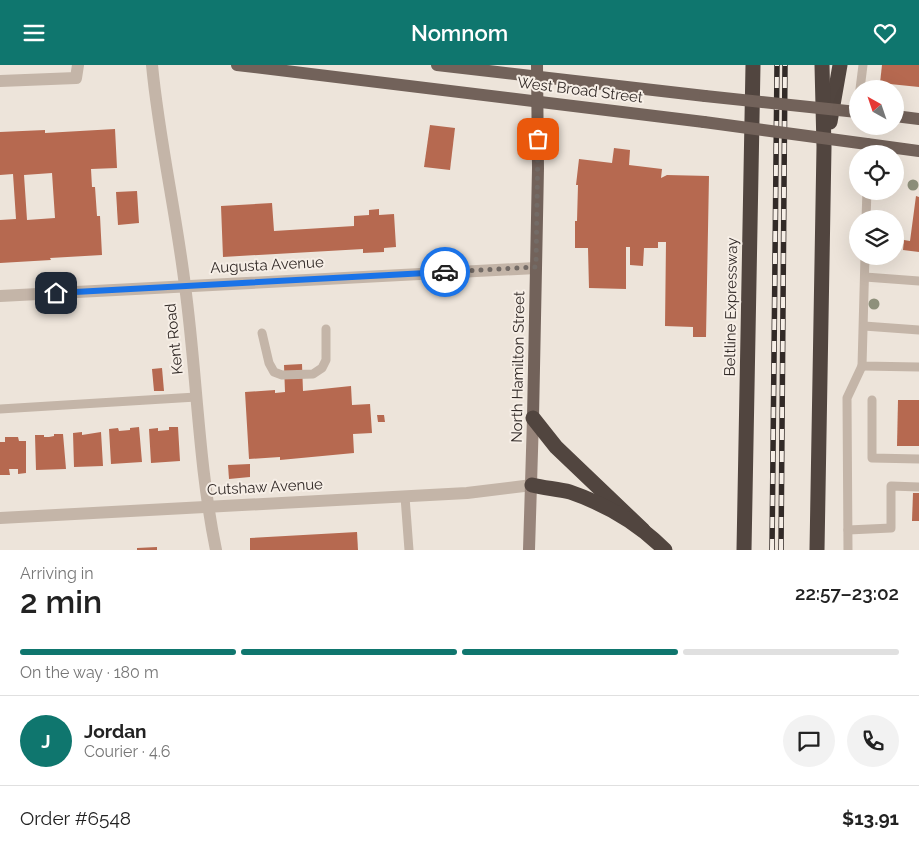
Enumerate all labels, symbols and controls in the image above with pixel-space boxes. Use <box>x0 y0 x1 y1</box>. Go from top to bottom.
icon: menu <box>20 19 48 47</box>
icon: heart <box>871 19 899 47</box>
text: Nomnom <box>411 20 508 46</box>
street label: West Broad Street <box>516 73 644 107</box>
north arrow <box>849 80 904 135</box>
map controls <box>849 80 904 265</box>
pin <box>517 118 559 160</box>
icon: bag <box>524 125 552 153</box>
button: locate <box>849 145 904 200</box>
button: layers <box>849 210 904 265</box>
street label: Beltline Expressway <box>721 237 741 377</box>
courier <box>420 247 470 297</box>
street label: Augusta Avenue <box>210 253 324 277</box>
icon: car <box>431 258 459 286</box>
pin <box>35 272 77 314</box>
icon: home <box>42 279 70 307</box>
street label: North Hamilton Street <box>508 291 528 443</box>
street label: Kent Road <box>161 303 187 375</box>
street label: Cutshaw Avenue <box>207 475 324 499</box>
text: Arriving in <box>20 564 94 583</box>
text: 22:57–23:02 <box>795 582 899 604</box>
text: 2 min <box>20 583 102 620</box>
text: On the way · 180 m <box>20 663 159 682</box>
button: chat <box>783 715 835 767</box>
button: phone <box>847 715 899 767</box>
text: Jordan <box>84 720 147 742</box>
text: J <box>41 730 51 752</box>
text: Courier · 4.6 <box>84 742 170 761</box>
text: Order #6548 <box>20 807 131 829</box>
text: $13.91 <box>842 807 899 829</box>

